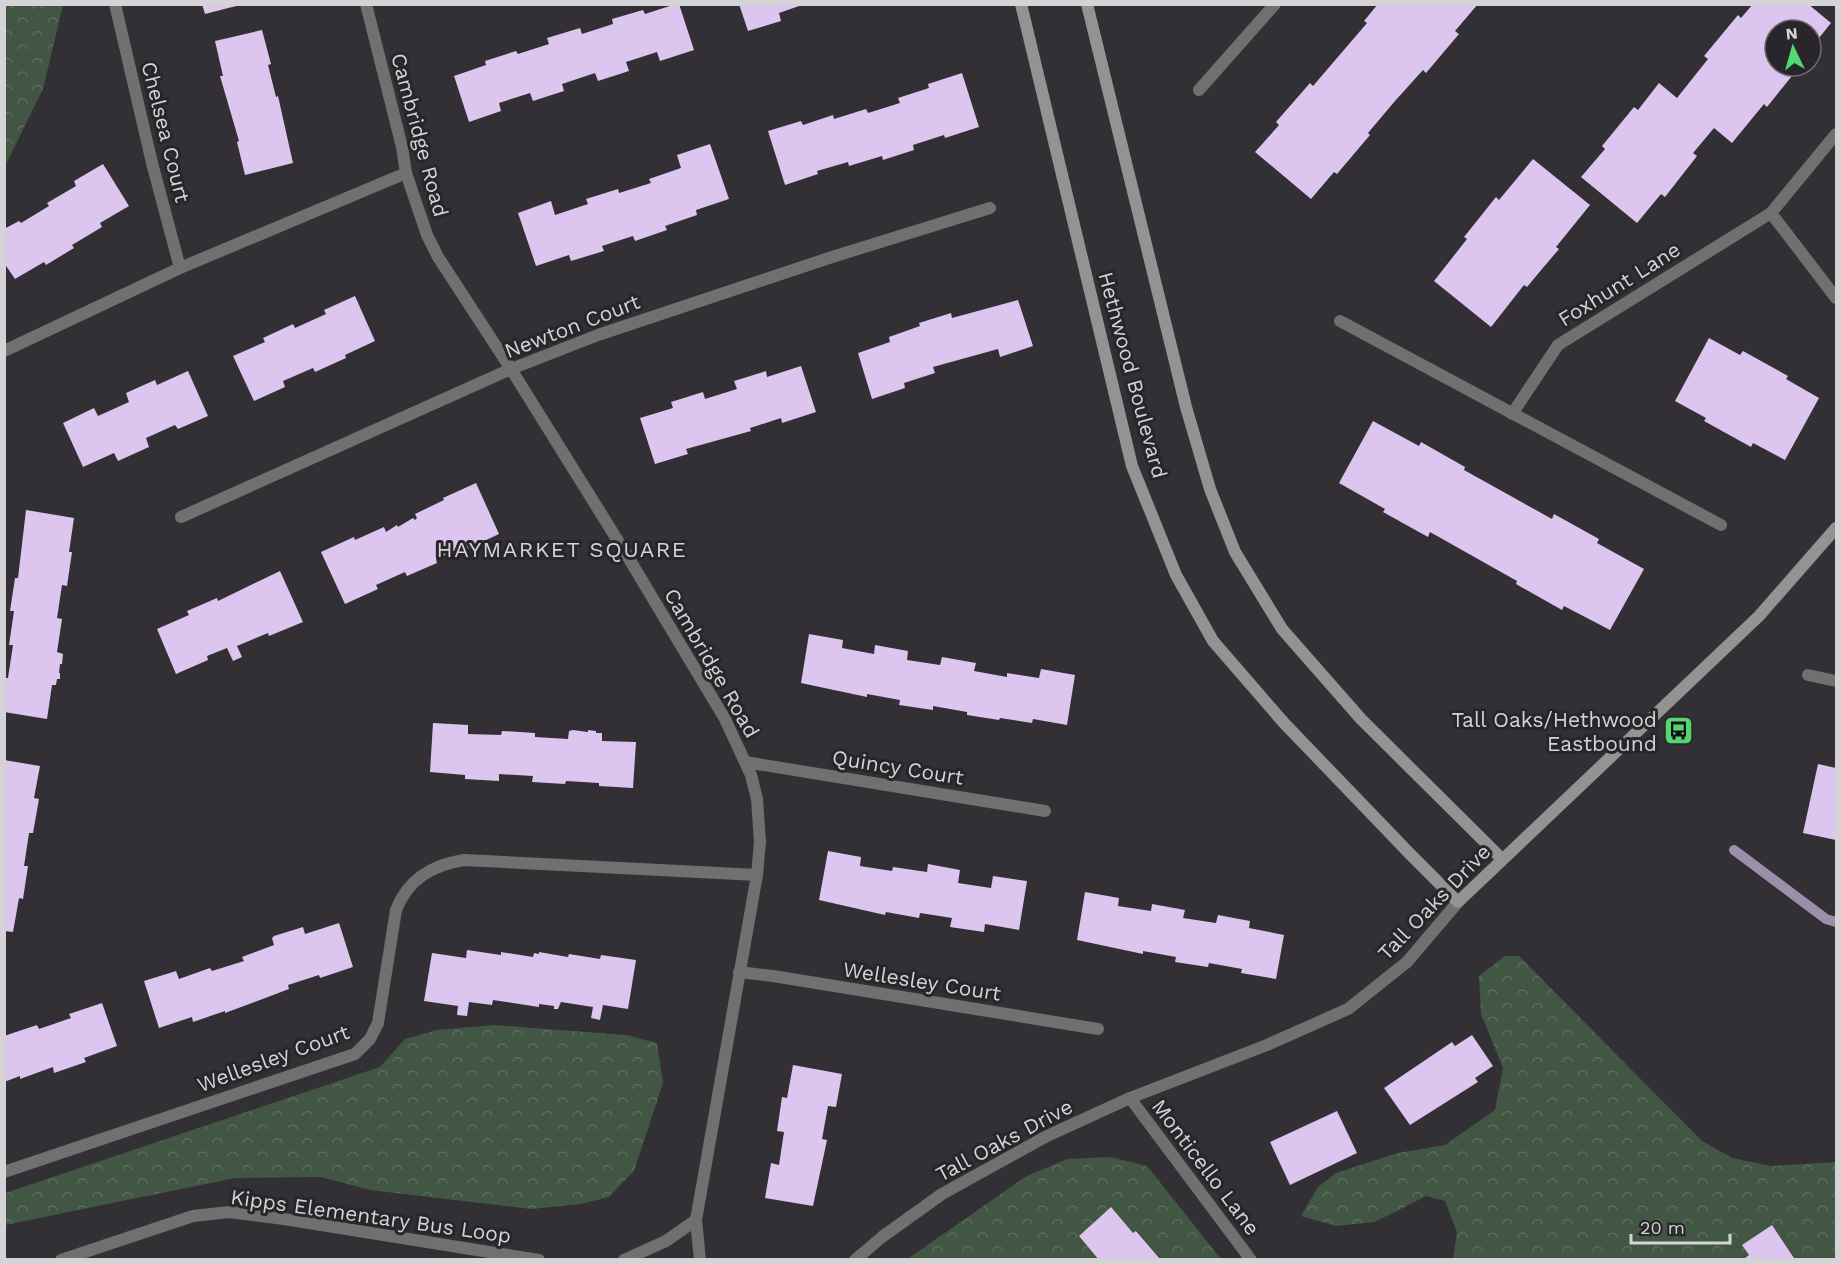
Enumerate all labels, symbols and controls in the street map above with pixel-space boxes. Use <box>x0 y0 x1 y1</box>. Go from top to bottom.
north arrow <box>1763 18 1823 78</box>
text: N <box>1785 24 1798 44</box>
street label: Cambridge Road <box>386 50 454 220</box>
street label: Chelsea Court <box>136 59 196 205</box>
street label: Foxhunt Lane <box>1553 236 1685 332</box>
street label: Hethwood Boulevard <box>1093 269 1173 481</box>
street label: Newton Court <box>501 289 643 363</box>
district label: HAYMARKET SQUARE <box>437 537 687 562</box>
street label: Cambridge Road <box>659 584 765 742</box>
place label: Tall Oaks/Hethwood Eastbound <box>1451 707 1657 756</box>
bus stop icon: Tall Oaks/Hethwood Eastbound <box>1662 715 1694 747</box>
street label: Quincy Court <box>830 744 966 790</box>
street label: Tall Oaks Drive <box>1372 839 1496 965</box>
street label: Wellesley Court <box>841 956 1003 1006</box>
street label: Wellesley Court <box>194 1019 353 1097</box>
street label: Tall Oaks Drive <box>931 1093 1077 1187</box>
street label: Monticello Lane <box>1147 1094 1265 1240</box>
street label: Kipps Elementary Bus Loop <box>229 1184 513 1248</box>
scale bar <box>1631 1207 1730 1245</box>
text: 20 m <box>1640 1217 1685 1238</box>

